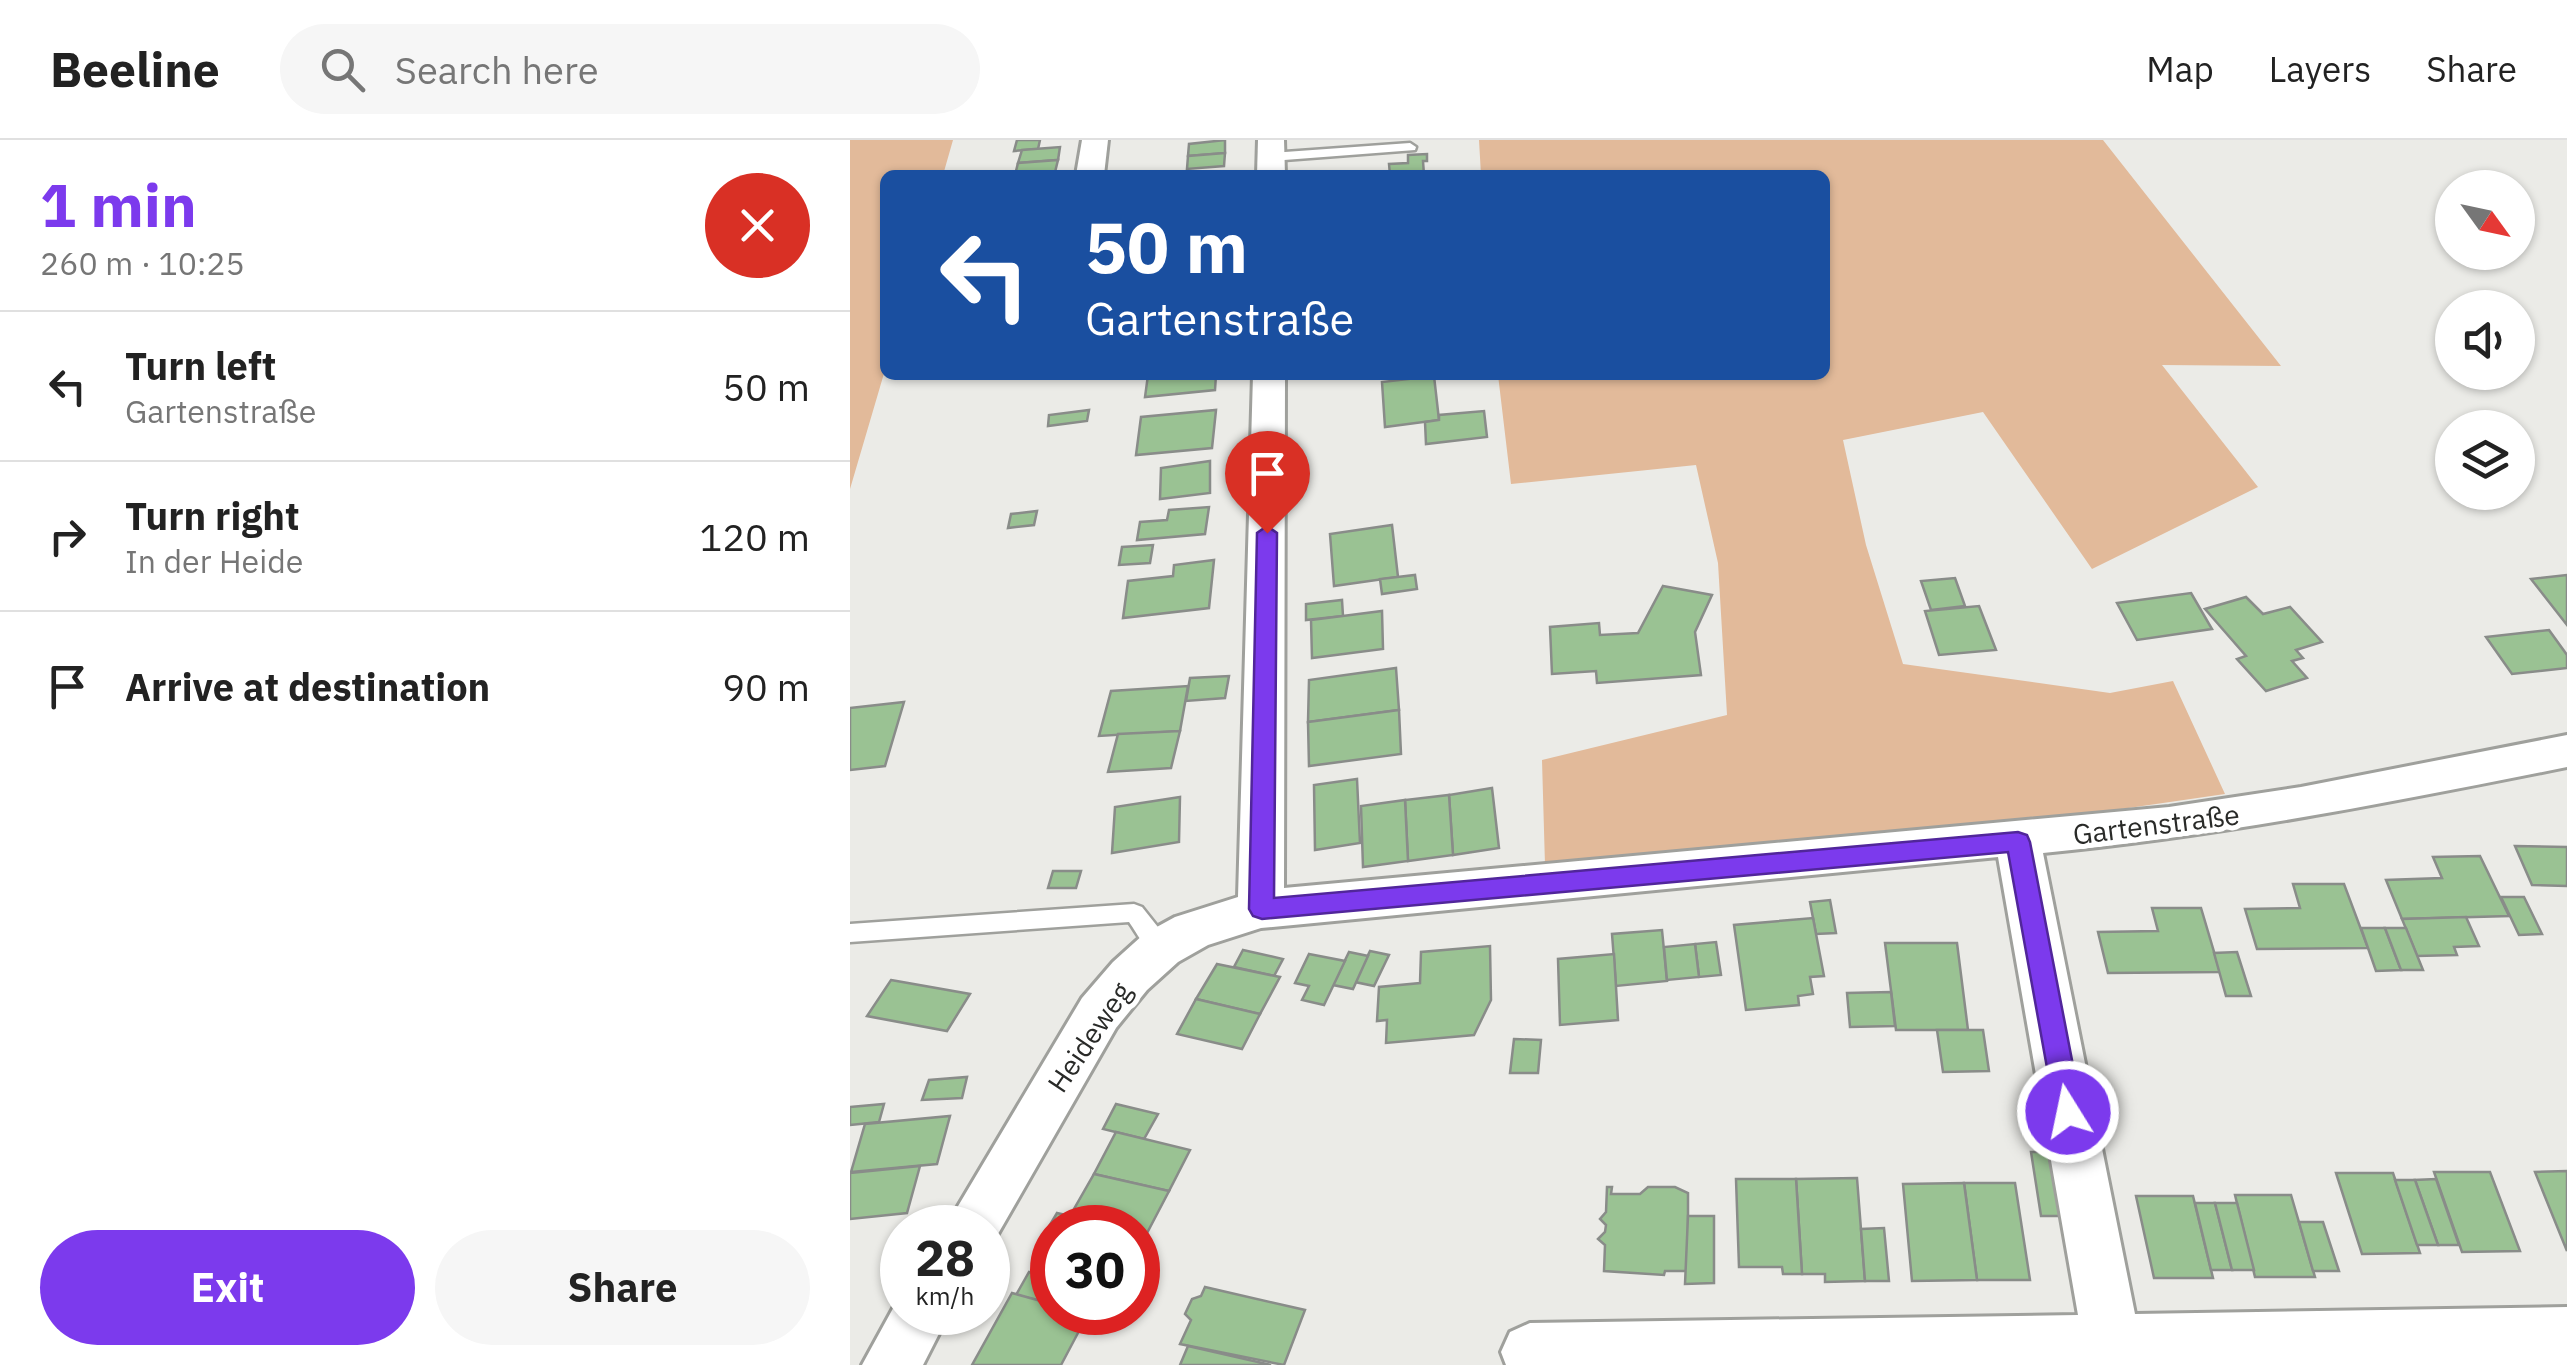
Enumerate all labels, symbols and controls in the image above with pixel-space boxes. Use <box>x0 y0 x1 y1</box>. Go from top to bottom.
search box <box>280 24 980 114</box>
text: Beeline <box>50 38 220 100</box>
icon: search <box>315 42 370 97</box>
text: Search here <box>395 45 599 94</box>
text: Map <box>2146 46 2214 92</box>
text: Layers <box>2269 46 2371 92</box>
text: Share <box>2426 46 2517 92</box>
text: 1 min <box>40 165 197 244</box>
north arrow <box>2435 170 2535 270</box>
map controls <box>2435 170 2535 510</box>
button: close <box>705 173 810 278</box>
text: 50 m <box>1085 201 1248 292</box>
icon: left <box>920 210 1050 340</box>
text: 260 m · 10:25 <box>40 242 245 284</box>
text: Gartenstraße <box>1085 289 1354 347</box>
button: sound <box>2435 290 2535 390</box>
text: Turn left <box>125 341 276 390</box>
icon: left <box>40 359 95 414</box>
text: 50 m <box>722 362 810 411</box>
text: Gartenstraße <box>125 390 316 432</box>
button: layers <box>2435 410 2535 510</box>
pin <box>1225 431 1310 534</box>
icon: arrive <box>1240 446 1295 501</box>
text: Turn right <box>125 491 300 540</box>
icon: right <box>40 509 95 564</box>
text: 120 m <box>699 512 810 561</box>
text: In der Heide <box>125 540 303 582</box>
icon: arrive <box>40 659 95 714</box>
text: Arrive at destination <box>125 662 490 711</box>
text: 90 m <box>722 662 810 711</box>
street label: Gartenstraße <box>2071 795 2241 853</box>
street label: Heideweg <box>1039 975 1139 1099</box>
position arrow <box>2016 1060 2120 1164</box>
speed limit sign: 30 <box>1030 1205 1160 1335</box>
text: 28 <box>915 1225 975 1290</box>
button: Exit <box>40 1230 415 1345</box>
button: Share <box>435 1230 810 1345</box>
text: km/h <box>916 1279 974 1312</box>

